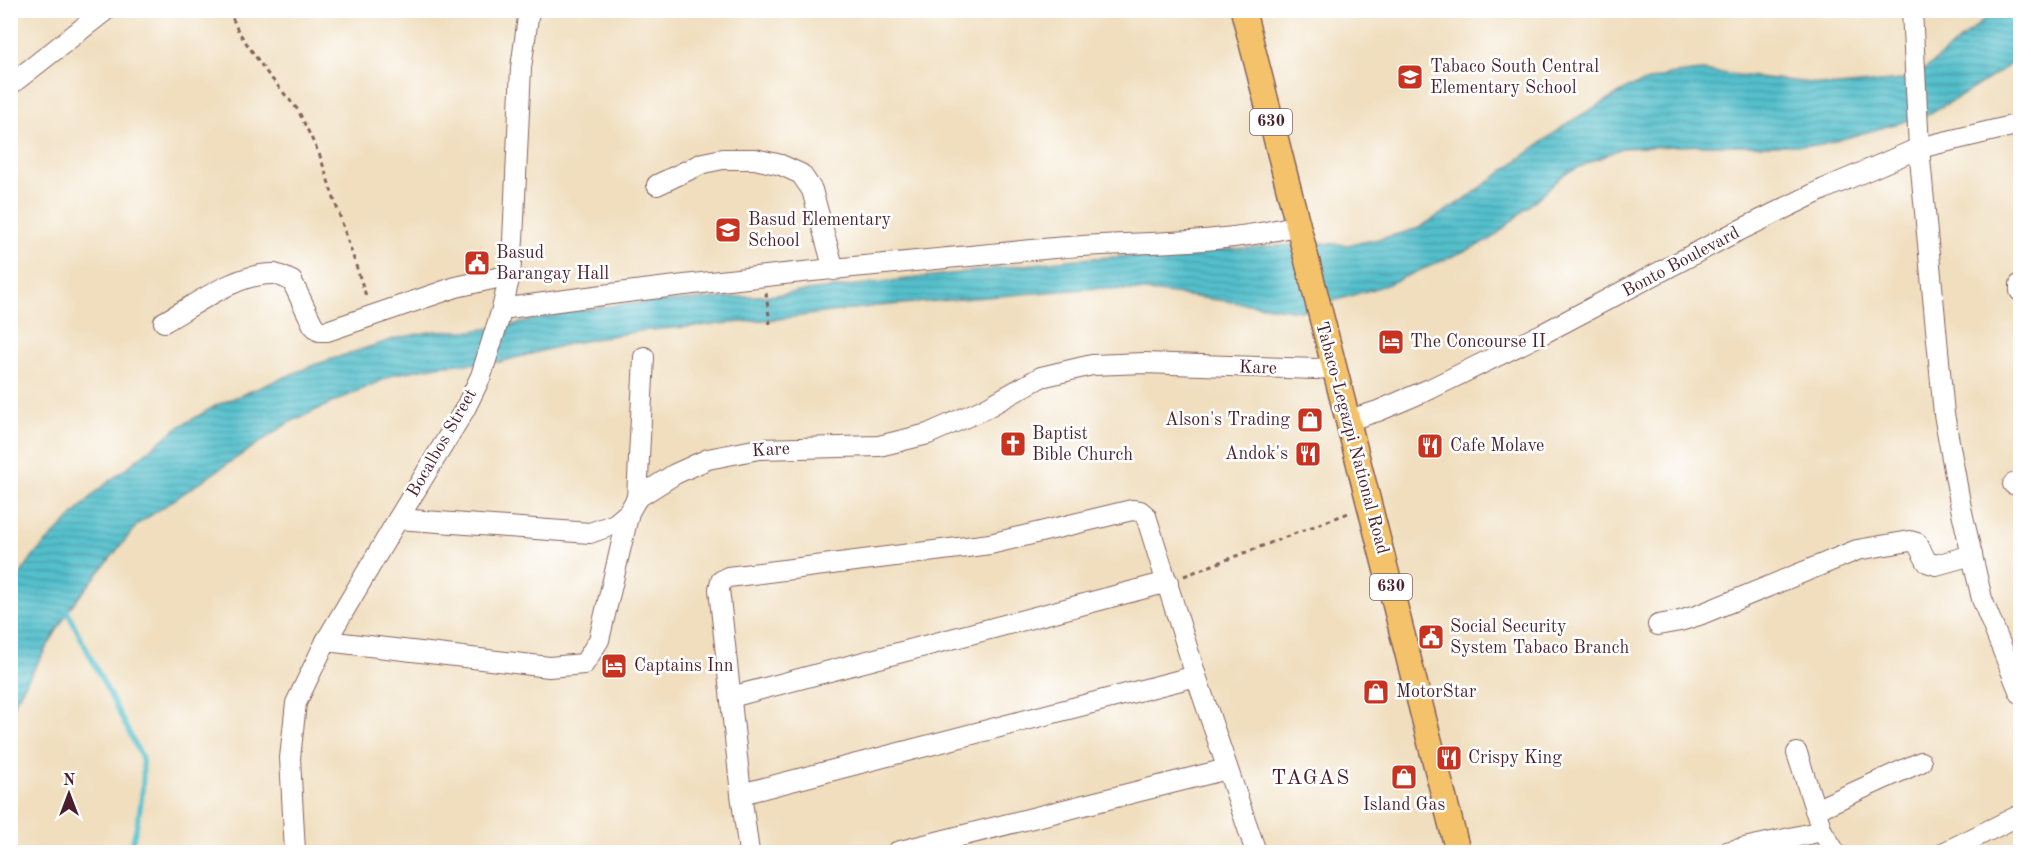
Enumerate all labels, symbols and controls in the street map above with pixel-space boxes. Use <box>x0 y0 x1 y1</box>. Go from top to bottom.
place label: Tabaco South Central Elementary School <box>1430 58 1599 97</box>
school or university icon: Tabaco South Central Elementary School <box>1395 62 1425 92</box>
road number: 630 <box>1250 109 1292 135</box>
place label: Basud Elementary School <box>748 211 892 250</box>
school or university icon: Basud Elementary School <box>713 215 743 245</box>
street label: Bonto Boulevard <box>1619 224 1743 300</box>
place label: Basud Barangay Hall <box>496 244 609 283</box>
public building icon: Basud Barangay Hall <box>462 248 492 278</box>
street label: Tabaco-Legazpi National Road <box>1312 320 1392 556</box>
hotel icon: The Concourse II <box>1376 327 1406 357</box>
place label: The Concourse II <box>1410 333 1546 351</box>
street label: Kare <box>1239 358 1277 378</box>
street label: Bocalbos Street <box>404 386 480 500</box>
shop icon: Alson's Trading <box>1295 405 1325 435</box>
place label: Alson's Trading <box>1165 411 1290 429</box>
place label: Baptist Bible Church <box>1032 425 1133 464</box>
church icon: Baptist Bible Church <box>998 429 1028 459</box>
restaurant icon: Cafe Molave <box>1415 431 1445 461</box>
place label: Cafe Molave <box>1450 437 1544 455</box>
restaurant icon: Andok's <box>1293 439 1323 469</box>
street label: Kare <box>751 440 791 460</box>
place label: Andok's <box>1225 445 1288 463</box>
road number: 630 <box>1370 574 1412 600</box>
place label: Social Security System Tabaco Branch <box>1450 618 1629 657</box>
public building icon: Social Security System Tabaco Branch <box>1416 622 1446 652</box>
hotel icon: Captains Inn <box>599 651 629 681</box>
place label: Captains Inn <box>634 657 734 675</box>
shop icon: MotorStar <box>1361 677 1391 707</box>
place label: MotorStar <box>1396 683 1477 701</box>
restaurant icon: Crispy King <box>1434 743 1464 773</box>
place label: Crispy King <box>1468 749 1562 767</box>
shop icon: Island Gas <box>1389 762 1419 792</box>
north arrow <box>39 764 99 824</box>
district label: TAGAS <box>1271 768 1351 789</box>
text: N <box>63 773 76 789</box>
place label: Island Gas <box>1363 796 1445 814</box>

